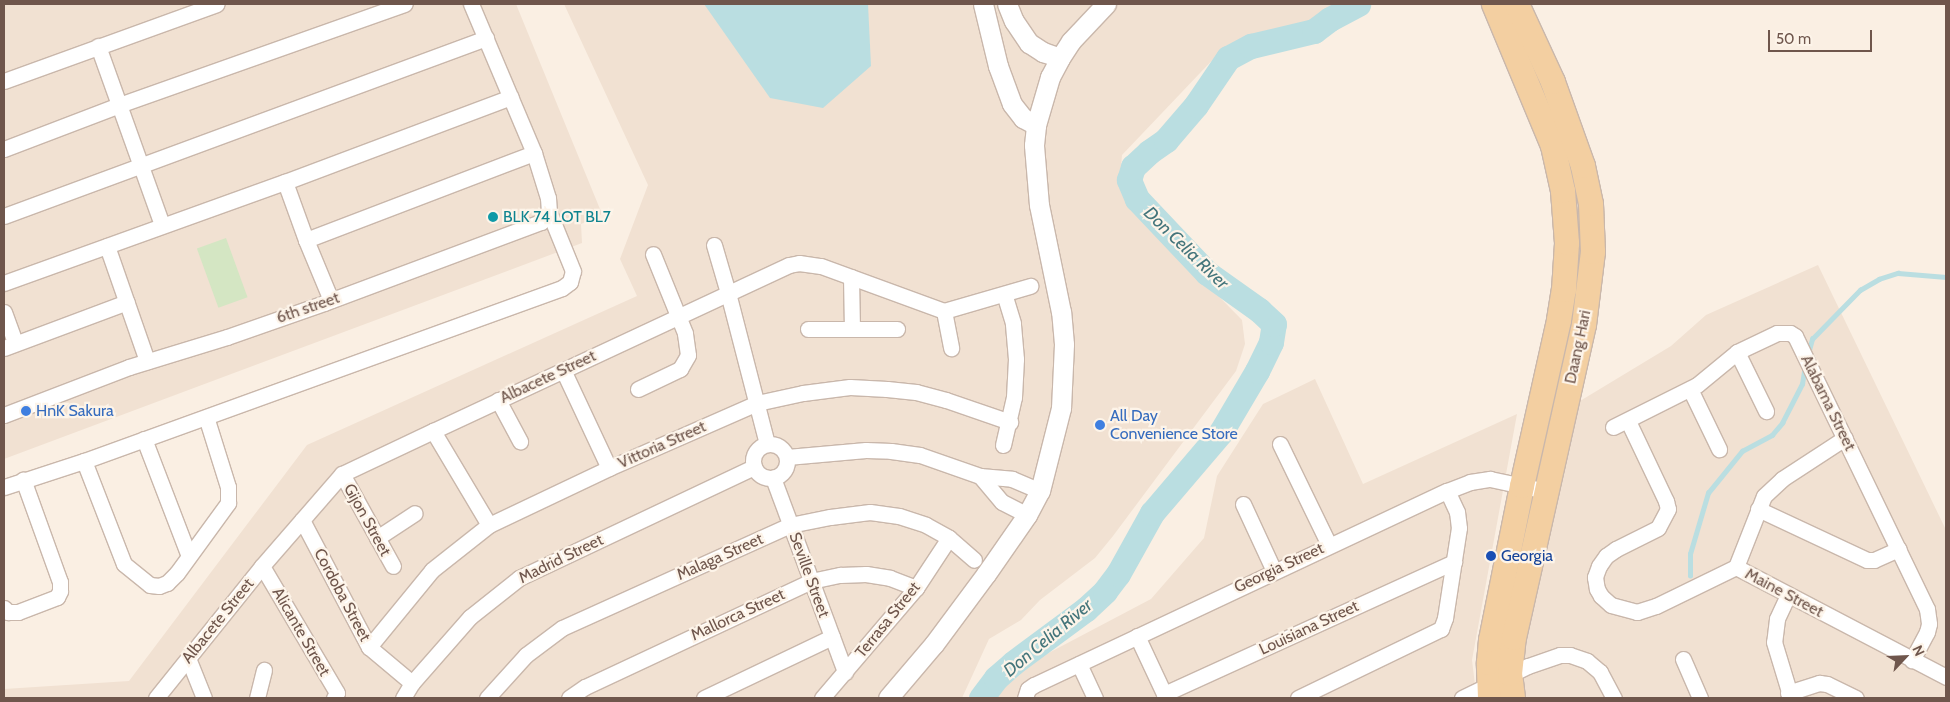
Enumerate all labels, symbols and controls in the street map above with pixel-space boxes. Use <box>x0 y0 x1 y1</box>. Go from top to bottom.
scale bar <box>1770 20 1874 52</box>
text: 50 m <box>1776 30 1811 48</box>
water label: Don Celia River <box>1139 202 1233 294</box>
place label: BLK 74 LOT BL7 <box>503 207 611 227</box>
marker: BLK 74 LOT BL7 <box>487 211 499 223</box>
street label: 6th street <box>274 288 342 328</box>
street label: Daang Hari <box>1561 308 1595 386</box>
street label: Albacete Street <box>497 346 599 408</box>
street label: Alabama Street <box>1797 352 1859 454</box>
place label: HnK Sakura <box>36 401 114 421</box>
marker: HnK Sakura <box>20 405 32 417</box>
place label: All Day Convenience Store <box>1110 406 1238 444</box>
street label: Vittoria Street <box>615 417 709 473</box>
marker: All Day Convenience Store <box>1094 419 1106 431</box>
street label: Gijon Street <box>339 480 395 560</box>
street label: Malaga Street <box>674 529 766 585</box>
street label: Madrid Street <box>516 530 606 588</box>
street label: Seville Street <box>785 530 833 620</box>
street label: Georgia Street <box>1231 539 1327 597</box>
street label: Cordoba Street <box>310 545 374 645</box>
place label: Georgia <box>1501 546 1553 566</box>
marker: Georgia <box>1485 550 1497 562</box>
street label: Maine Street <box>1742 564 1826 622</box>
street label: Albacete Street <box>178 575 258 667</box>
street label: Terrasa Street <box>852 578 924 662</box>
street label: Alicante Street <box>268 584 334 680</box>
street label: Mallorca Street <box>688 585 788 645</box>
water label: Don Celia River <box>999 595 1097 681</box>
street label: Louisiana Street <box>1256 597 1362 659</box>
north arrow <box>1880 632 1930 682</box>
text: N <box>1908 642 1929 659</box>

